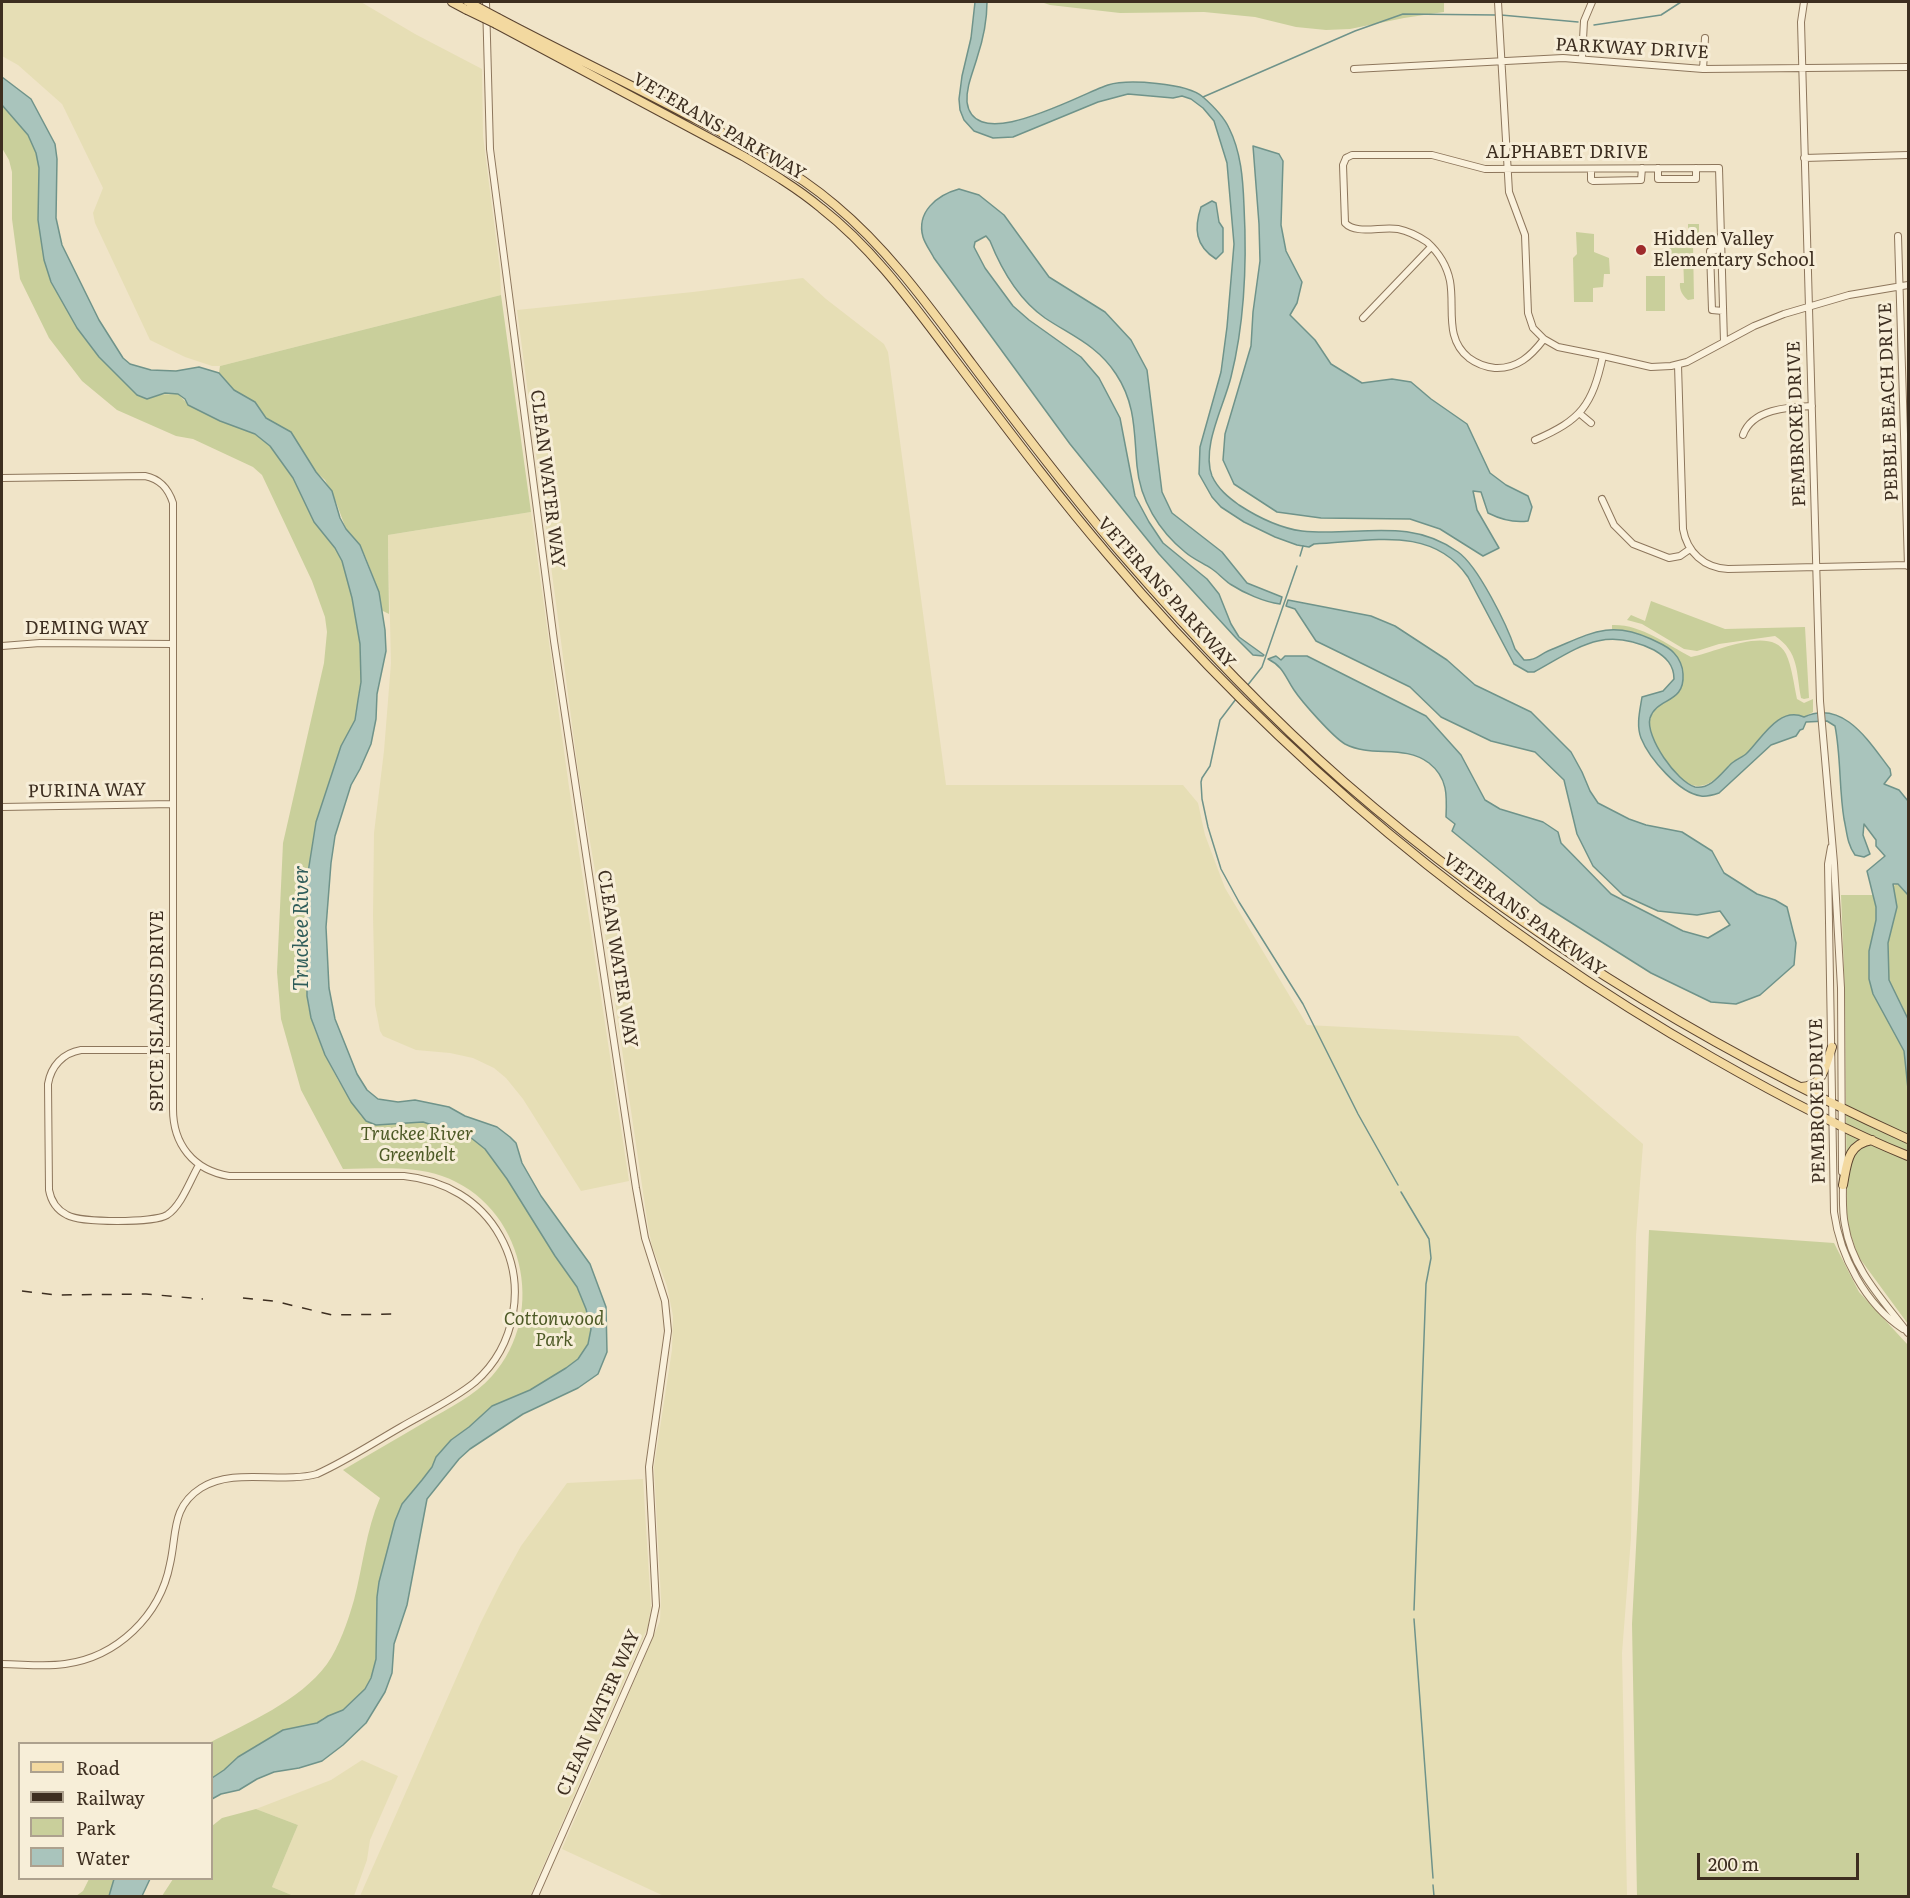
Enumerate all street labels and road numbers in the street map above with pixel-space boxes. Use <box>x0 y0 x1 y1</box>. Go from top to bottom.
street label: PARKWAY DRIVE <box>1555 34 1709 64</box>
street label: VETERANS PARKWAY <box>629 69 809 185</box>
street label: ALPHABET DRIVE <box>1486 142 1648 164</box>
street label: PEBBLE BEACH DRIVE <box>1875 302 1903 502</box>
street label: PEMBROKE DRIVE <box>1783 341 1811 507</box>
street label: CLEAN WATER WAY <box>525 389 569 569</box>
street label: VETERANS PARKWAY <box>1092 513 1240 673</box>
street label: DEMING WAY <box>25 618 149 640</box>
street label: PURINA WAY <box>28 779 146 803</box>
street label: VETERANS PARKWAY <box>1438 849 1610 981</box>
street label: CLEAN WATER WAY <box>592 869 642 1049</box>
street label: SPICE ISLANDS DRIVE <box>147 910 169 1112</box>
street label: PEMBROKE DRIVE <box>1806 1018 1830 1184</box>
street label: CLEAN WATER WAY <box>553 1627 645 1799</box>

